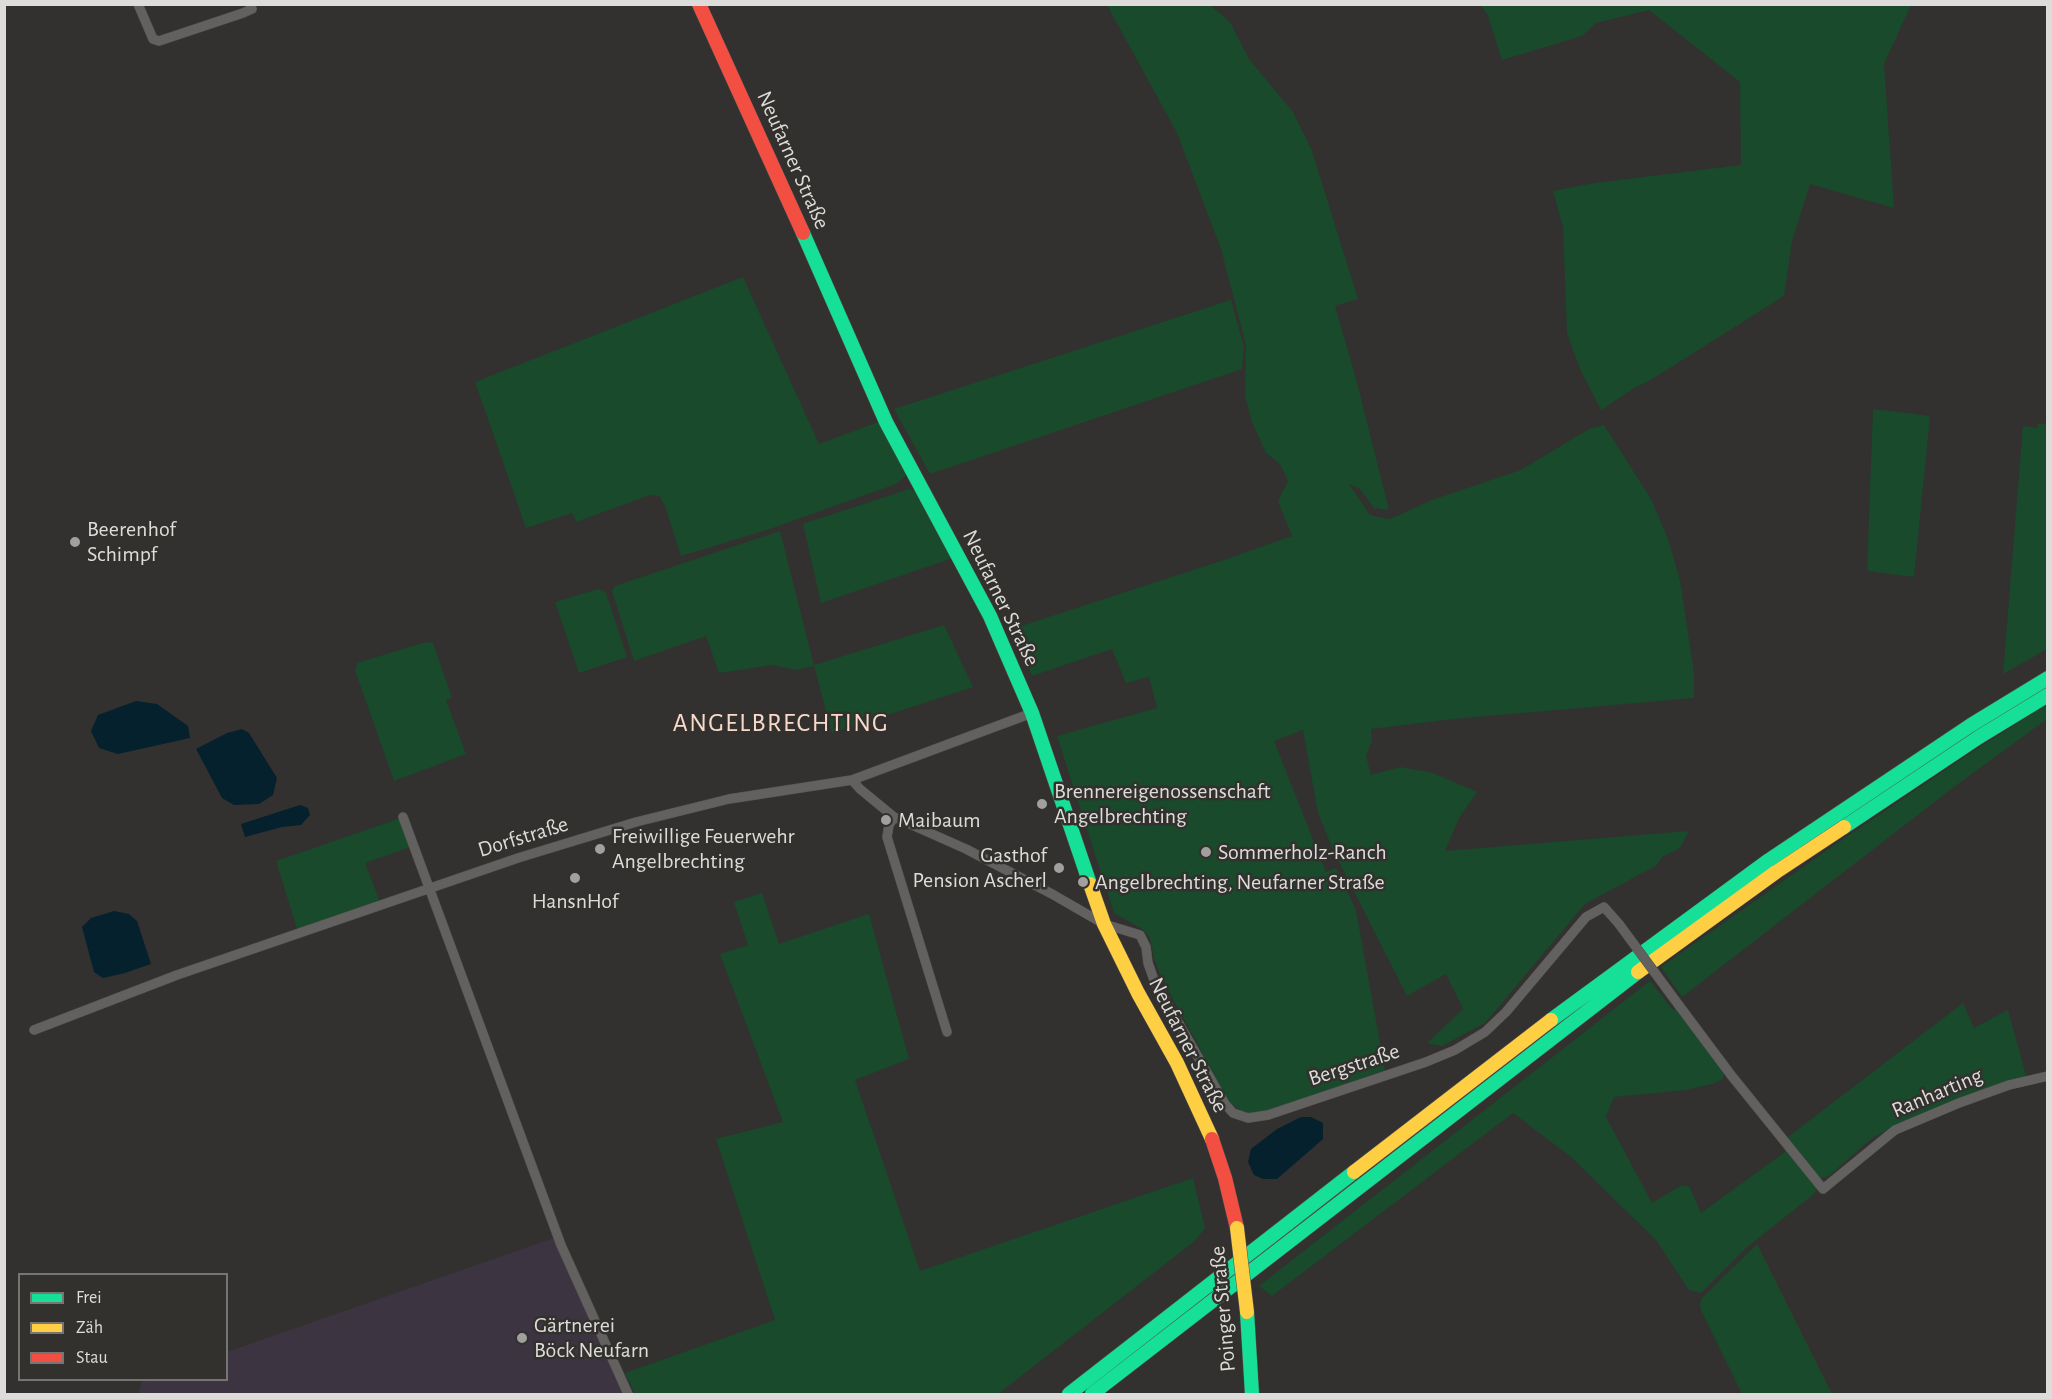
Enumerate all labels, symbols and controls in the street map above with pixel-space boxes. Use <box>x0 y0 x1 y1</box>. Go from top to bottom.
street label: Neufarner Straße <box>751 87 835 233</box>
place label: Beerenhof Schimpf <box>87 516 176 568</box>
street label: Neufarner Straße <box>957 526 1045 670</box>
marker: Beerenhof Schimpf <box>68 535 82 549</box>
district label: ANGELBRECHTING <box>673 707 889 739</box>
place label: Brennereigenossenschaft Angelbrechting <box>1054 778 1271 830</box>
marker: Brennereigenossenschaft Angelbrechting <box>1035 797 1049 811</box>
place label: Maibaum <box>898 807 981 833</box>
street label: Dorfstraße <box>475 811 571 863</box>
marker: Maibaum <box>879 813 893 827</box>
place label: Freiwillige Feuerwehr Angelbrechting <box>612 823 795 874</box>
place label: Sommerholz-Ranch <box>1218 839 1387 865</box>
marker: Freiwillige Feuerwehr Angelbrechting <box>593 842 607 856</box>
place label: Gasthof Pension Ascherl <box>912 842 1047 894</box>
marker: Sommerholz-Ranch <box>1199 845 1213 859</box>
marker: Gasthof Pension Ascherl <box>1052 861 1066 875</box>
place label: Angelbrechting, Neufarner Straße <box>1095 869 1385 895</box>
marker: HansnHof <box>568 871 582 885</box>
marker: Angelbrechting, Neufarner Straße <box>1076 875 1090 889</box>
place label: HansnHof <box>532 888 618 914</box>
street label: Neufarner Straße <box>1143 973 1233 1117</box>
street label: Bergstraße <box>1305 1038 1403 1092</box>
street label: Ranharting <box>1888 1062 1986 1124</box>
street label: Poinger Straße <box>1204 1245 1242 1373</box>
legend <box>18 1273 228 1381</box>
text: Frei <box>76 1289 102 1307</box>
place label: Gärtnerei Böck Neufarn <box>534 1312 649 1364</box>
text: Zäh <box>76 1319 103 1337</box>
marker: Gärtnerei Böck Neufarn <box>515 1331 529 1345</box>
text: Stau <box>76 1349 108 1367</box>

